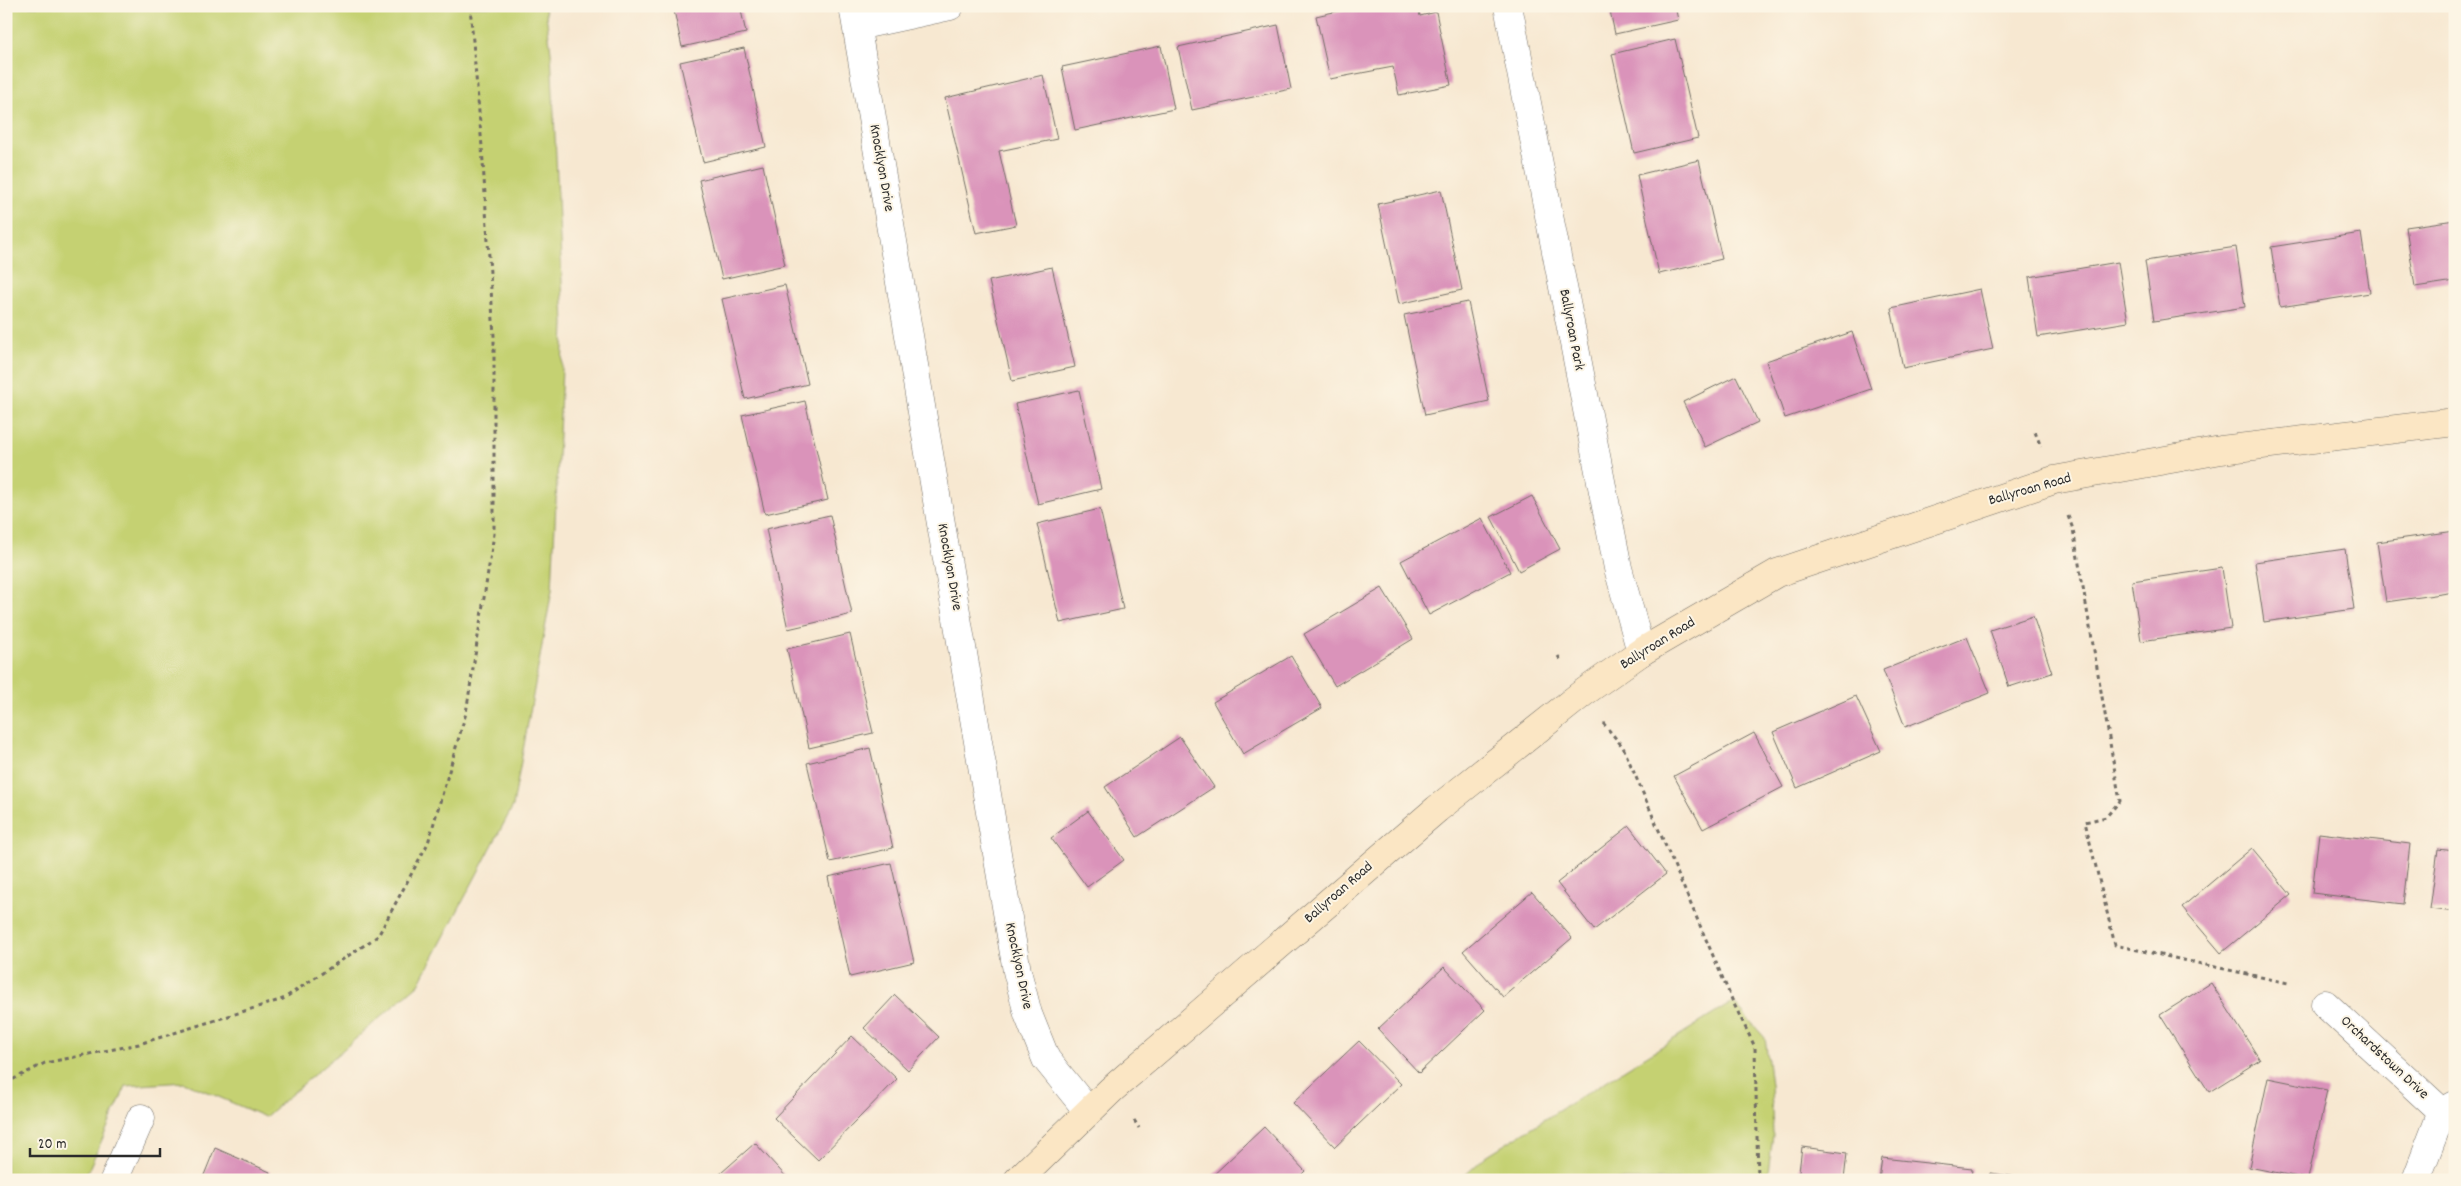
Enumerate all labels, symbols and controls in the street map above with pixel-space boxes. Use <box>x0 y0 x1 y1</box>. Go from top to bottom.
street label: Knocklyon Drive <box>862 123 900 214</box>
street label: Ballyroan Park <box>1552 287 1590 373</box>
street label: Ballyroan Road <box>1986 468 2074 512</box>
street label: Knocklyon Drive <box>930 522 968 613</box>
street label: Ballyroan Road <box>1616 612 1700 676</box>
street label: Ballyroan Road <box>1300 857 1378 929</box>
street label: Knocklyon Drive <box>998 921 1038 1012</box>
street label: Orchardstown Drive <box>2335 1011 2434 1105</box>
scale bar <box>30 1126 160 1158</box>
text: 20 m <box>38 1134 66 1156</box>

